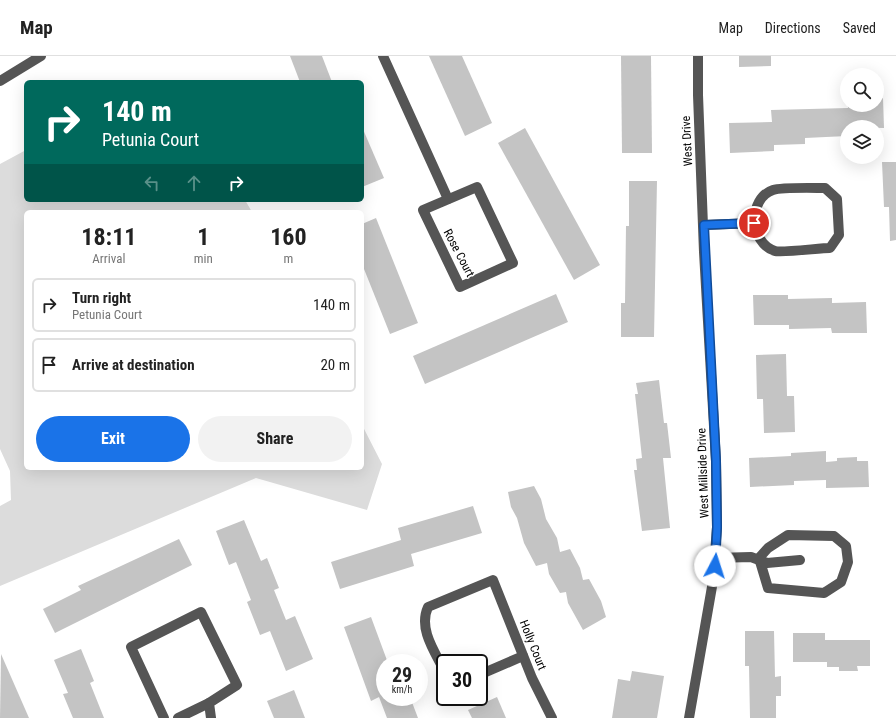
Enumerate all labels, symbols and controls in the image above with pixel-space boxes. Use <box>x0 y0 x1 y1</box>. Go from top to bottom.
text: Map <box>20 16 53 39</box>
text: Map <box>719 20 743 36</box>
text: Directions <box>765 20 821 36</box>
text: Saved <box>843 20 876 36</box>
map controls <box>840 68 884 164</box>
button: search <box>840 68 884 112</box>
text: 140 m <box>102 95 172 128</box>
icon: right <box>36 96 88 148</box>
street label: West Drive <box>679 115 695 166</box>
button: layers <box>840 120 884 164</box>
text: Petunia Court <box>102 129 199 150</box>
icon: left <box>141 172 163 194</box>
icon: ahead <box>183 172 205 194</box>
icon: right <box>225 172 247 194</box>
pin <box>737 206 771 240</box>
icon: arrive <box>743 212 765 234</box>
text: 18:11 <box>81 223 136 251</box>
text: 1 <box>197 223 209 251</box>
text: 160 <box>270 223 307 251</box>
street label: Rose Court <box>441 227 478 280</box>
text: Arrival <box>92 251 125 266</box>
text: min <box>194 251 213 266</box>
text: m <box>284 251 293 266</box>
text: Turn right <box>72 289 131 307</box>
icon: right <box>38 294 60 316</box>
text: 140 m <box>313 296 350 314</box>
text: Petunia Court <box>72 307 142 322</box>
icon: arrive <box>38 354 60 376</box>
text: Arrive at destination <box>72 356 195 374</box>
text: 20 m <box>320 356 350 374</box>
button: Exit <box>36 416 190 462</box>
button: Share <box>198 416 352 462</box>
street label: West Millside Drive <box>694 427 712 518</box>
position arrow <box>694 545 736 587</box>
street label: Holly Court <box>517 618 550 673</box>
speed limit sign: 30 <box>436 654 488 706</box>
text: 29 <box>392 663 412 687</box>
text: km/h <box>392 684 412 695</box>

